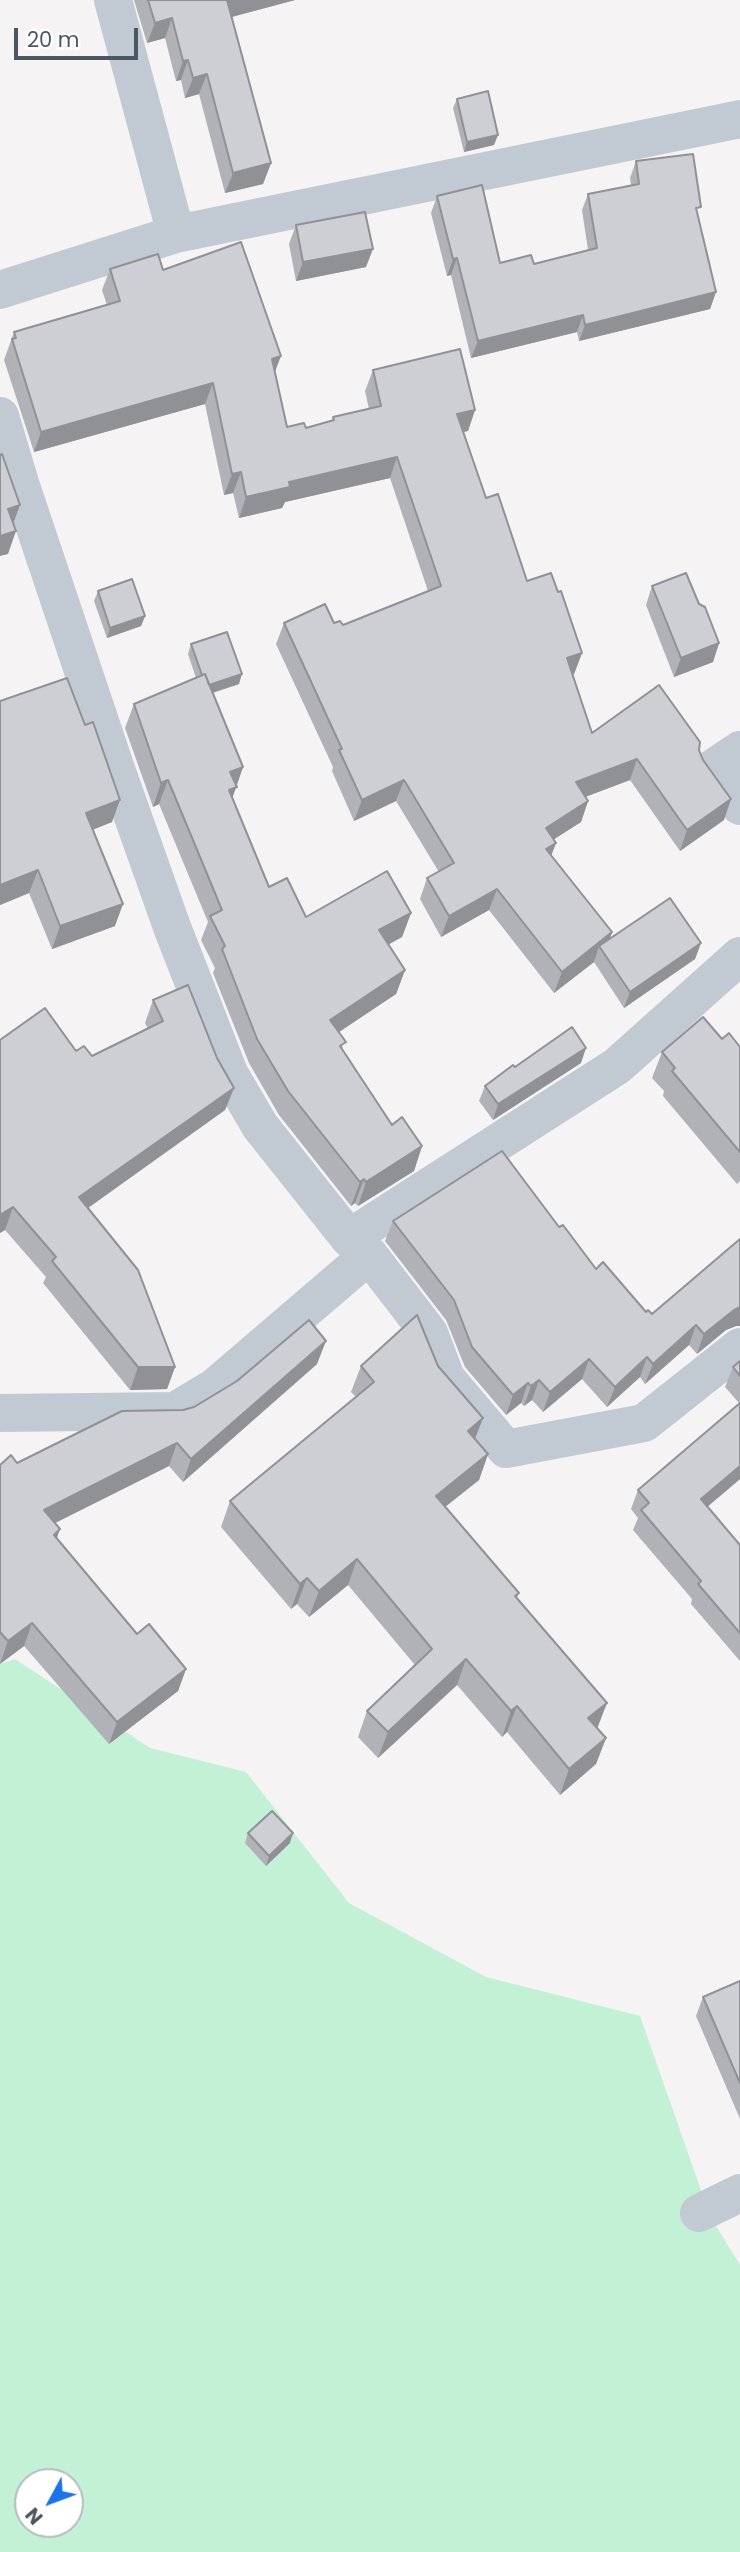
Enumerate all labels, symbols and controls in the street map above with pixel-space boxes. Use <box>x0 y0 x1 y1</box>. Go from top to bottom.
scale bar <box>18 14 142 58</box>
text: 20 m <box>27 25 80 54</box>
north arrow <box>14 2468 84 2538</box>
text: N <box>19 2502 49 2530</box>

